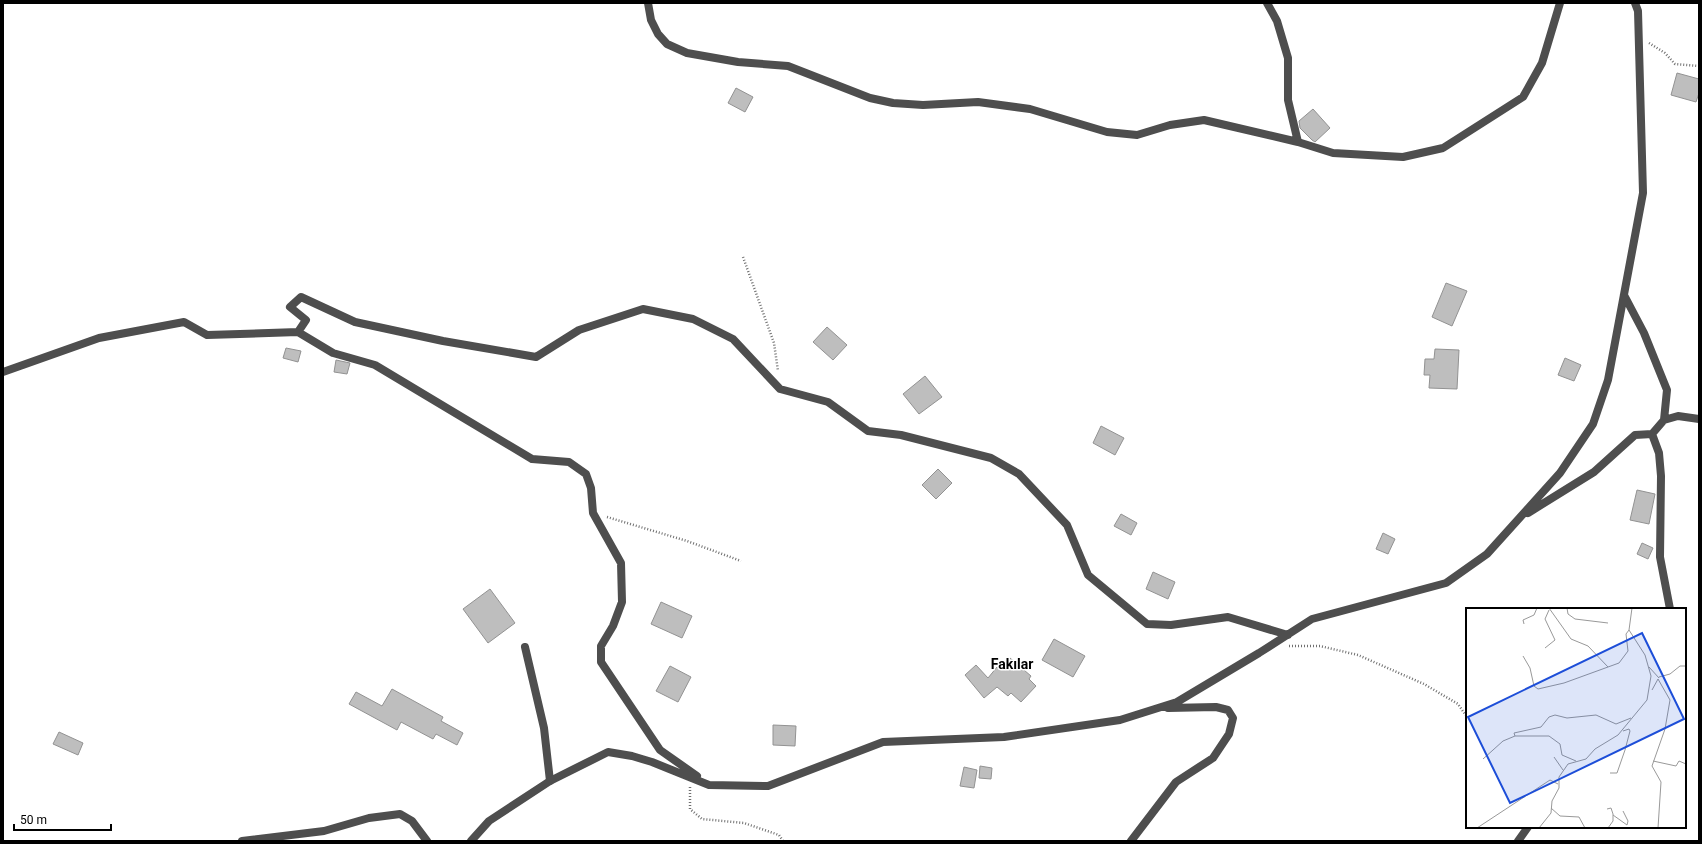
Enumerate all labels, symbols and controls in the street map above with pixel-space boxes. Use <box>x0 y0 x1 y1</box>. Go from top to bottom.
inset map <box>1466 608 1686 828</box>
district label: Fakılar <box>991 656 1033 672</box>
scale bar <box>14 806 111 832</box>
text: 50 m <box>20 813 47 827</box>

